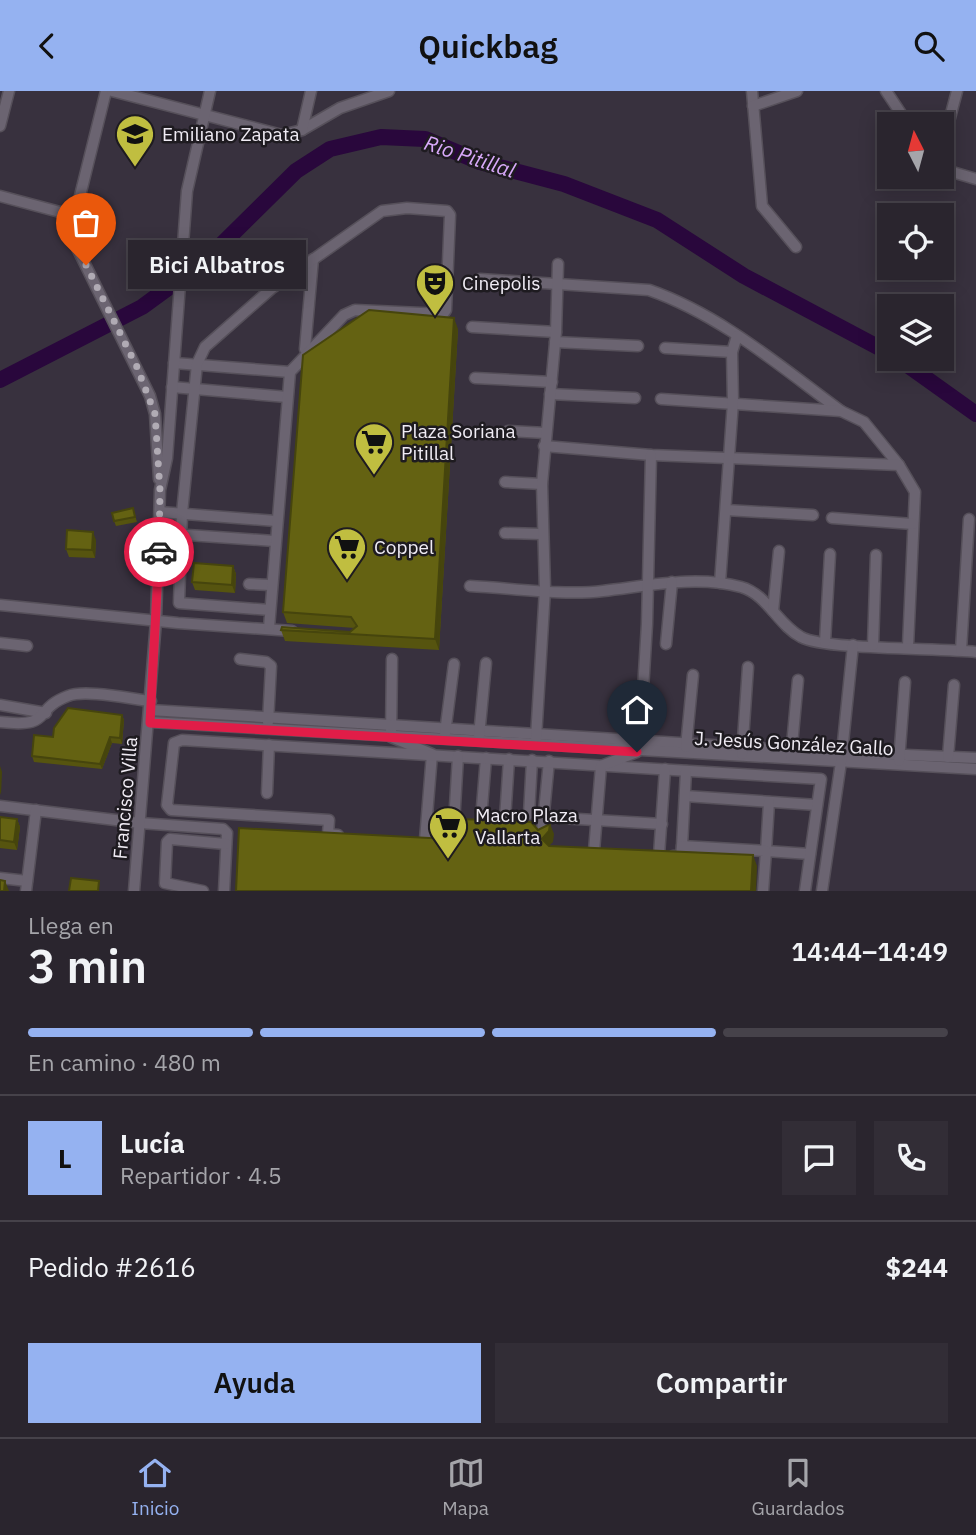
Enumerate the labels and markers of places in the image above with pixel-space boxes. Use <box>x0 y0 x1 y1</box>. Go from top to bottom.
school or university icon: Emiliano Zapata <box>114 113 156 168</box>
place label: Emiliano Zapata <box>162 122 300 146</box>
pin <box>56 193 116 265</box>
callout: Bici Albatros <box>128 241 306 289</box>
theatre icon: Cinepolis <box>414 262 456 317</box>
place label: Cinepolis <box>462 271 541 295</box>
place label: Plaza Soriana Pitillal <box>401 419 516 465</box>
supermarket icon: Plaza Soriana Pitillal <box>353 421 395 476</box>
supermarket icon: Coppel <box>326 526 368 581</box>
place label: Coppel <box>374 535 434 559</box>
pin <box>607 680 667 752</box>
place label: Macro Plaza Vallarta <box>475 803 578 849</box>
supermarket icon: Macro Plaza Vallarta <box>427 805 469 860</box>

